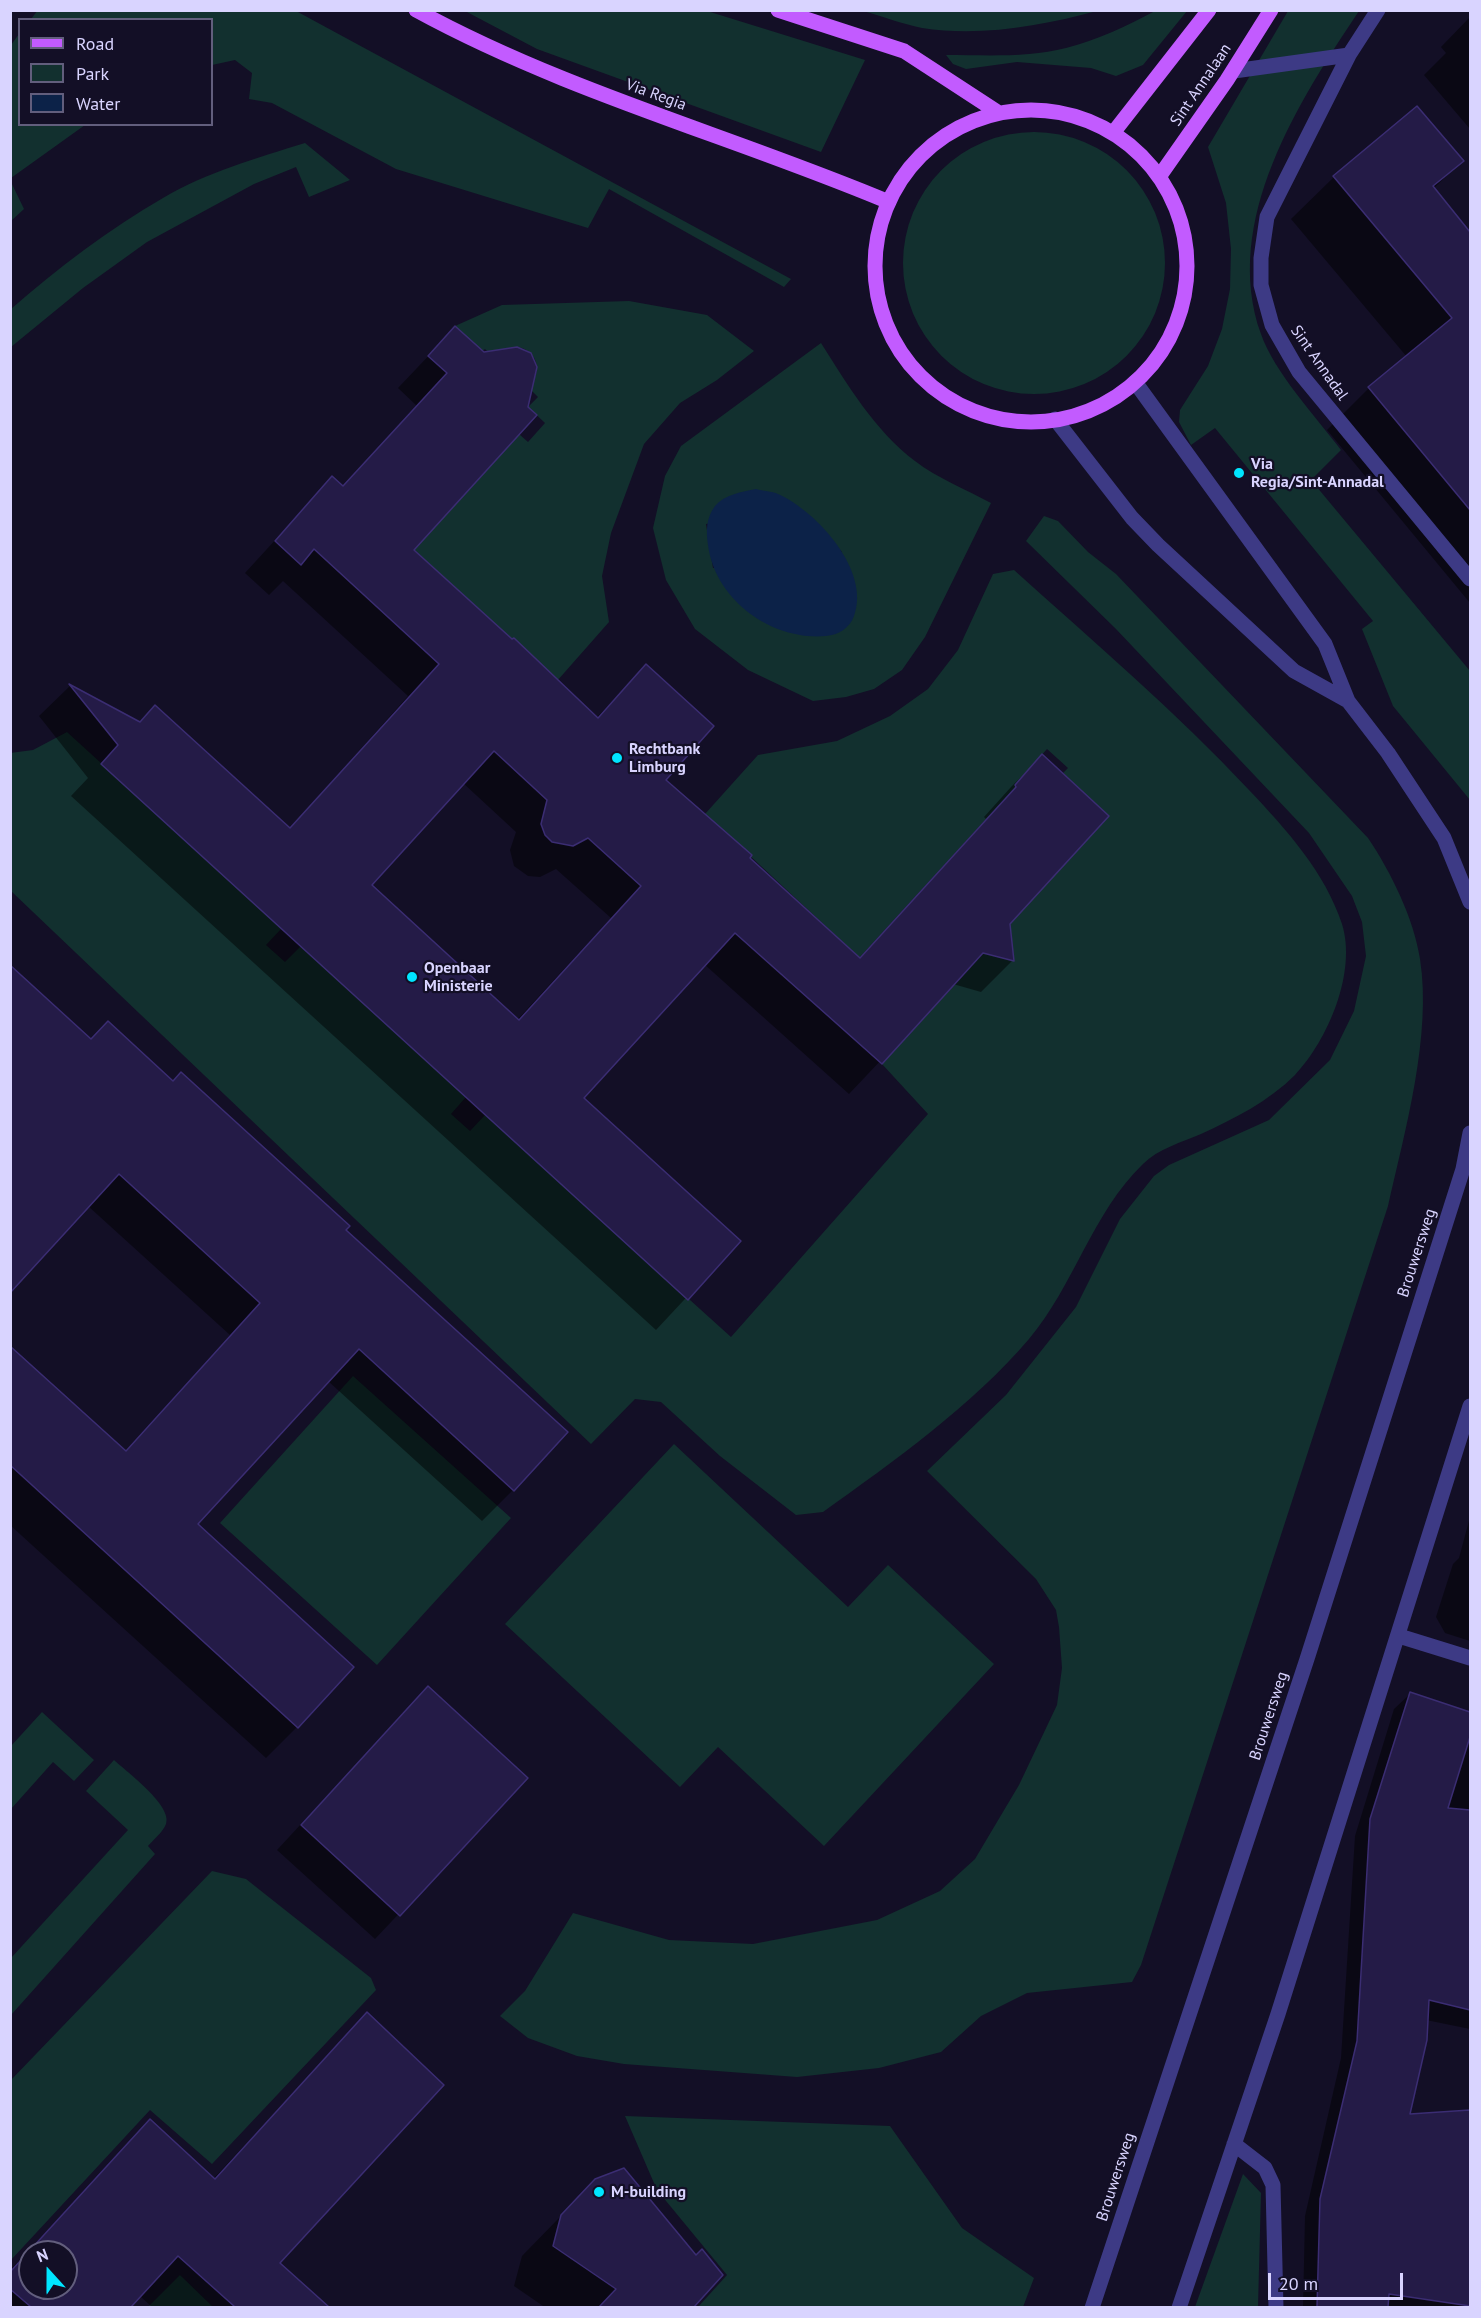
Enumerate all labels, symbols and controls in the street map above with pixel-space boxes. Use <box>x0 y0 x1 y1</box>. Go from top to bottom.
legend <box>18 18 213 126</box>
text: Road <box>76 32 114 55</box>
street label: Sint Annalaan <box>1166 40 1236 130</box>
text: Park <box>76 62 109 85</box>
street label: Via Regia <box>623 75 689 115</box>
text: Water <box>76 92 120 115</box>
street label: Sint Annadal <box>1286 322 1352 404</box>
place label: Via Regia/Sint-Annadal <box>1251 454 1384 492</box>
marker: Via Regia/Sint-Annadal <box>1232 466 1246 480</box>
place label: Rechtbank Limburg <box>629 739 700 777</box>
marker: Rechtbank Limburg <box>610 751 624 765</box>
place label: Openbaar Ministerie <box>424 958 493 996</box>
marker: Openbaar Ministerie <box>405 970 419 984</box>
street label: Brouwersweg <box>1394 1206 1440 1300</box>
street label: Brouwersweg <box>1246 1669 1292 1763</box>
street label: Brouwersweg <box>1093 2130 1139 2224</box>
place label: M-building <box>611 2182 686 2202</box>
marker: M-building <box>592 2185 606 2199</box>
north arrow <box>18 2240 78 2300</box>
text: N <box>34 2244 51 2266</box>
scale bar <box>1271 2261 1406 2299</box>
text: 20 m <box>1279 2272 1318 2295</box>

